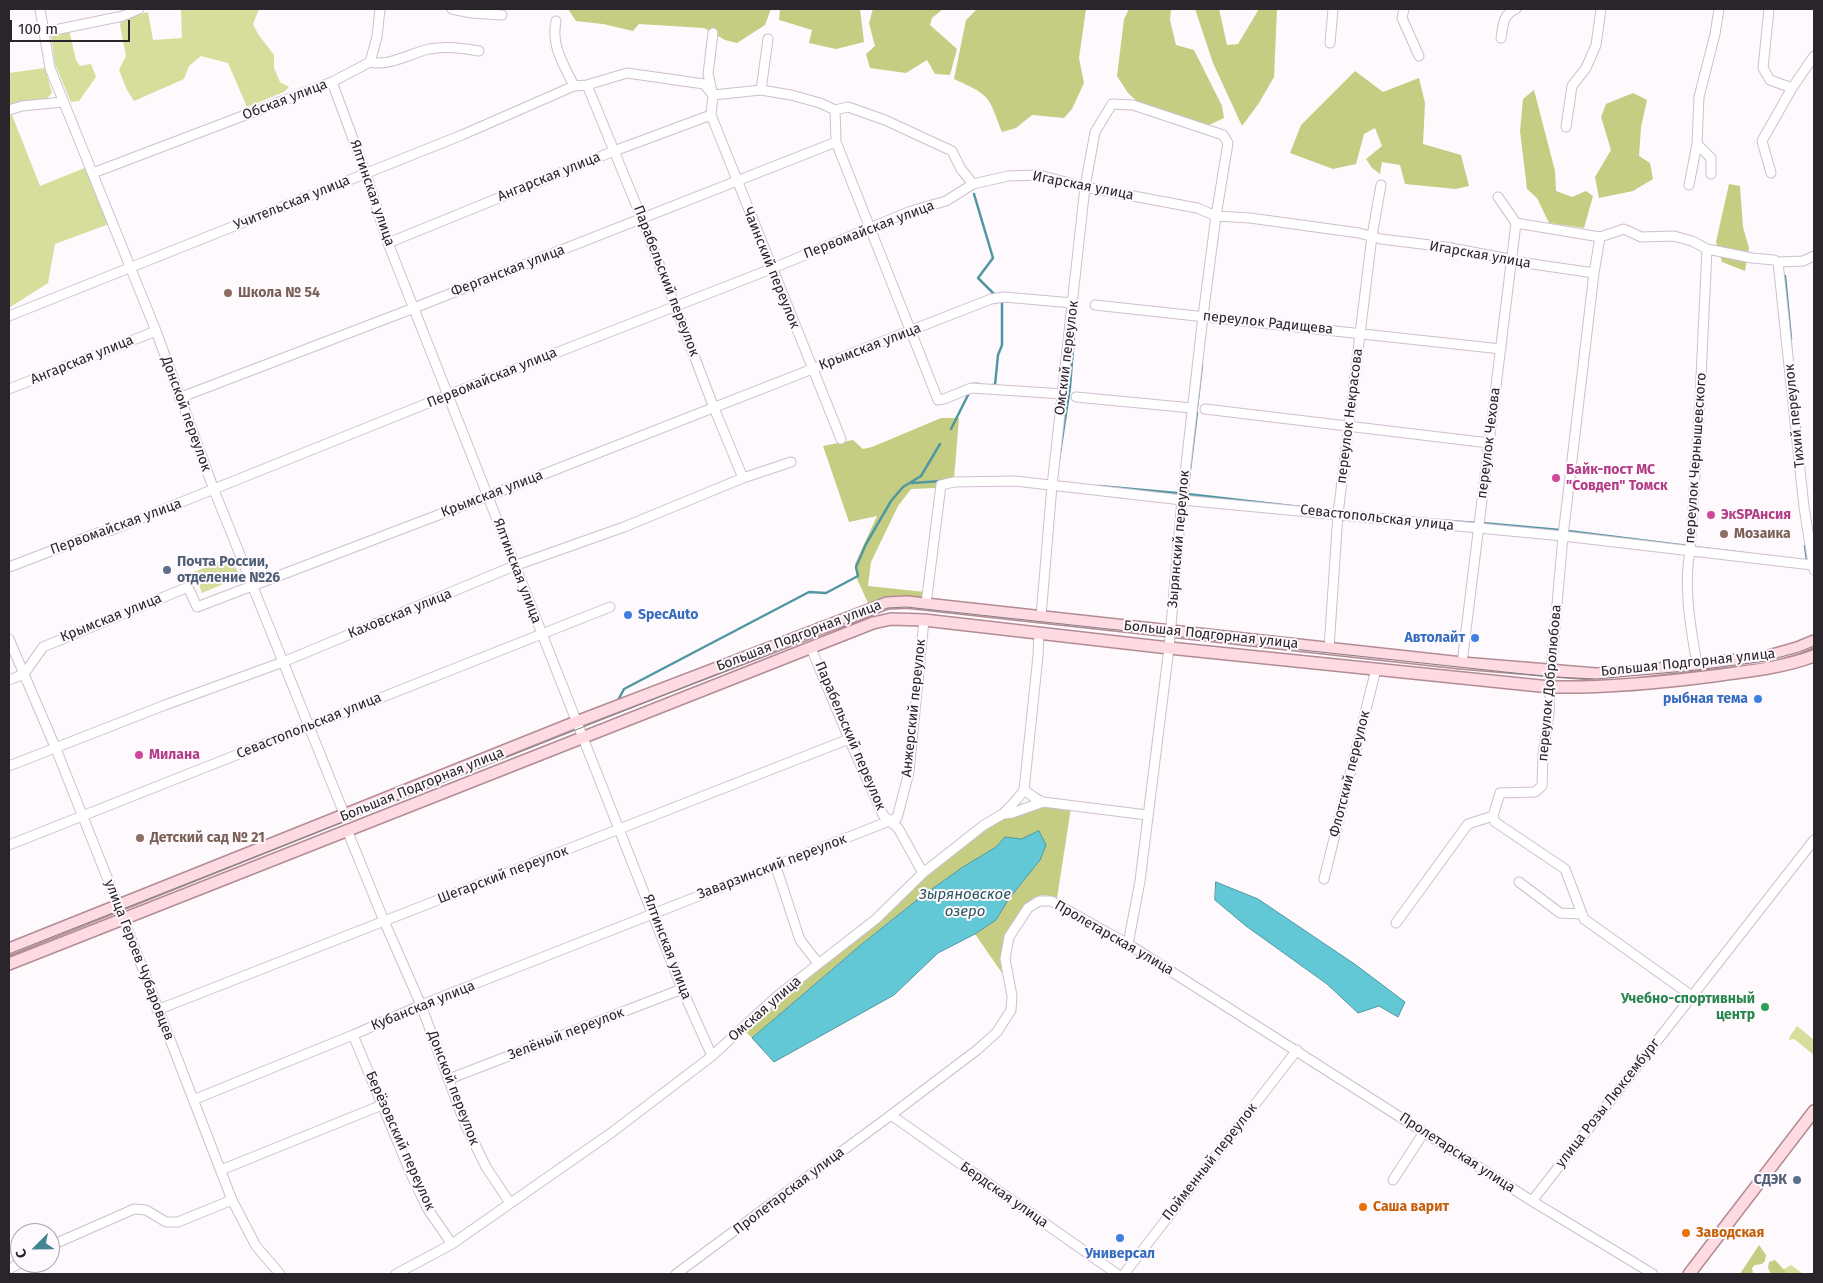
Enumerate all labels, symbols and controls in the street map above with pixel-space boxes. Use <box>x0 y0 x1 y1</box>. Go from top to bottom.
scale bar <box>12 10 132 42</box>
text: 100 m <box>18 20 58 38</box>
street label: Обская улица <box>240 76 330 124</box>
street label: Ялтинская улица <box>346 138 398 248</box>
street label: Ангарская улица <box>495 149 603 205</box>
street label: Игарская улица <box>1031 168 1135 204</box>
street label: Учительская улица <box>231 172 353 234</box>
street label: Первомайская улица <box>801 197 937 263</box>
street label: Парабельский переулок <box>629 203 703 359</box>
street label: Чаинский переулок <box>739 205 803 331</box>
street label: Игарская улица <box>1428 238 1532 272</box>
street label: Ферганская улица <box>449 242 567 300</box>
place label: Школа № 54 <box>238 285 320 301</box>
marker: Школа № 54 <box>222 287 234 299</box>
street label: Омский переулок <box>1052 300 1082 416</box>
street label: переулок Радищева <box>1202 308 1334 338</box>
street label: Крымская улица <box>817 320 923 374</box>
street label: Ангарская улица <box>28 332 136 388</box>
street label: Первомайская улица <box>425 344 559 412</box>
street label: переулок Некрасова <box>1333 348 1367 484</box>
street label: Донской переулок <box>157 354 215 474</box>
street label: Тихий переулок <box>1781 363 1809 469</box>
street label: переулок Чернышевского <box>1682 372 1710 544</box>
street label: переулок Чехова <box>1474 386 1504 500</box>
place label: Байк-пост MC "Совдеп" Томск <box>1566 462 1668 494</box>
street label: Крымская улица <box>439 467 545 521</box>
street label: Зырянский переулок <box>1165 469 1193 609</box>
marker: Байк-пост MC "Совдеп" Томск <box>1550 472 1562 484</box>
street label: Первомайская улица <box>48 495 184 559</box>
street label: Севастопольская улица <box>1299 502 1455 534</box>
place label: ЭкSPAнсия <box>1721 507 1791 523</box>
marker: ЭкSPAнсия <box>1705 509 1717 521</box>
street label: Ялтинская улица <box>489 516 545 626</box>
place label: Мозаика <box>1734 526 1791 542</box>
marker: Мозаика <box>1718 528 1730 540</box>
place label: Почта России, отделение №26 <box>177 554 280 586</box>
marker: Почта России, отделение №26 <box>161 564 173 576</box>
street label: Каховская улица <box>346 586 454 642</box>
street label: Крымская улица <box>58 590 164 646</box>
street label: Большая Подгорная улица <box>714 597 884 675</box>
street label: переулок Добролюбова <box>1535 604 1565 762</box>
place label: SpecAuto <box>638 607 698 623</box>
marker: SpecAuto <box>622 609 634 621</box>
street label: Большая Подгорная улица <box>1123 617 1299 653</box>
place label: Автолайт <box>1404 630 1465 646</box>
marker: Автолайт <box>1469 632 1481 644</box>
street label: Анжерский переулок <box>898 638 930 778</box>
street label: Большая Подгорная улица <box>1600 645 1776 681</box>
street label: Парабельский переулок <box>811 659 889 813</box>
street label: Севастопольская улица <box>234 689 384 763</box>
place label: рыбная тема <box>1663 691 1748 707</box>
marker: рыбная тема <box>1752 693 1764 705</box>
street label: Флотский переулок <box>1326 709 1374 839</box>
street label: Большая Подгорная улица <box>338 744 506 826</box>
place label: Милана <box>149 747 200 763</box>
marker: Милана <box>133 749 145 761</box>
place label: Детский сад № 21 <box>150 830 265 846</box>
street label: Заварзинский переулок <box>695 831 849 903</box>
marker: Детский сад № 21 <box>134 832 146 844</box>
street label: Шегарский переулок <box>435 842 571 908</box>
street label: улица Героев Чубаровцев <box>101 877 177 1043</box>
water label: Зыряновское озеро <box>919 886 1011 921</box>
street label: Ялтинская улица <box>639 892 695 1002</box>
street label: Пролетарская улица <box>1052 897 1176 979</box>
street label: Омская улица <box>725 973 805 1045</box>
street label: Кубанская улица <box>369 977 477 1035</box>
place label: Учебно-спортивный центр <box>1621 991 1755 1024</box>
marker: Учебно-спортивный центр <box>1759 1001 1771 1013</box>
street label: Зелёный переулок <box>505 1004 627 1064</box>
street label: Донской переулок <box>423 1028 483 1148</box>
street label: улица Розы Люксембург <box>1552 1035 1664 1171</box>
street label: Берёзовский переулок <box>362 1069 438 1213</box>
street label: Пойменный переулок <box>1159 1100 1261 1224</box>
street label: Пролетарская улица <box>1396 1109 1518 1197</box>
street label: Пролетарская улица <box>730 1144 848 1238</box>
street label: Бердская улица <box>957 1158 1051 1232</box>
place label: СДЭК <box>1754 1172 1787 1188</box>
marker: СДЭК <box>1791 1174 1803 1186</box>
place label: Саша варит <box>1373 1199 1449 1215</box>
marker: Саша варит <box>1357 1201 1369 1213</box>
north arrow <box>10 1223 60 1273</box>
place label: Заводская <box>1696 1225 1764 1241</box>
marker: Заводская <box>1680 1227 1692 1239</box>
marker: Универсал <box>1114 1232 1126 1244</box>
place label: Универсал <box>1085 1246 1155 1262</box>
text: С <box>12 1247 31 1261</box>

